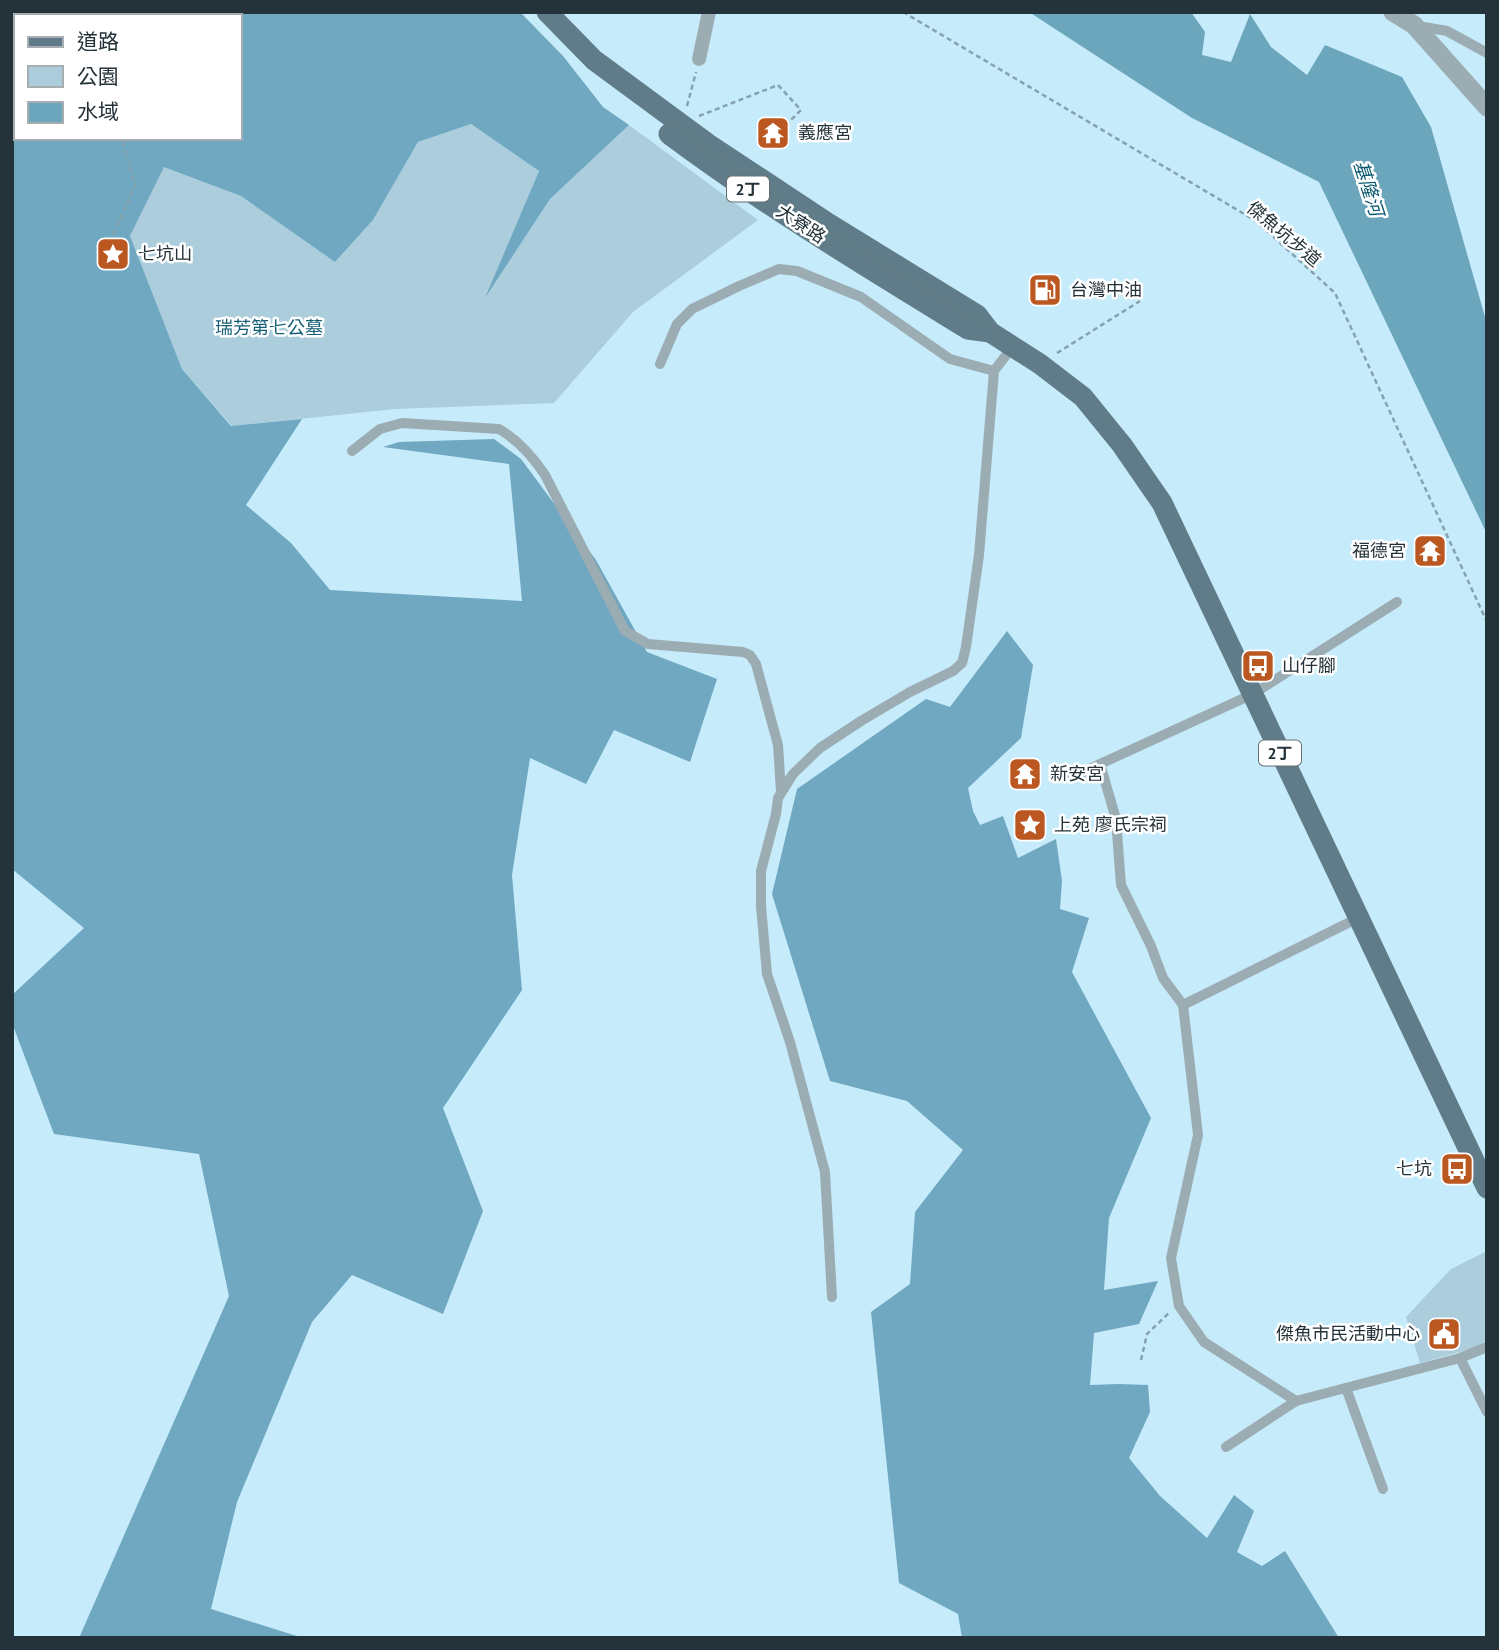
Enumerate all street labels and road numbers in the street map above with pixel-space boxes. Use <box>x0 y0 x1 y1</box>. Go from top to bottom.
road number: 2丁 <box>727 176 769 202</box>
street label: 傑魚坑步道 <box>1242 196 1326 271</box>
street label: 大寮路 <box>772 199 830 248</box>
road number: 2丁 <box>1259 740 1301 766</box>

